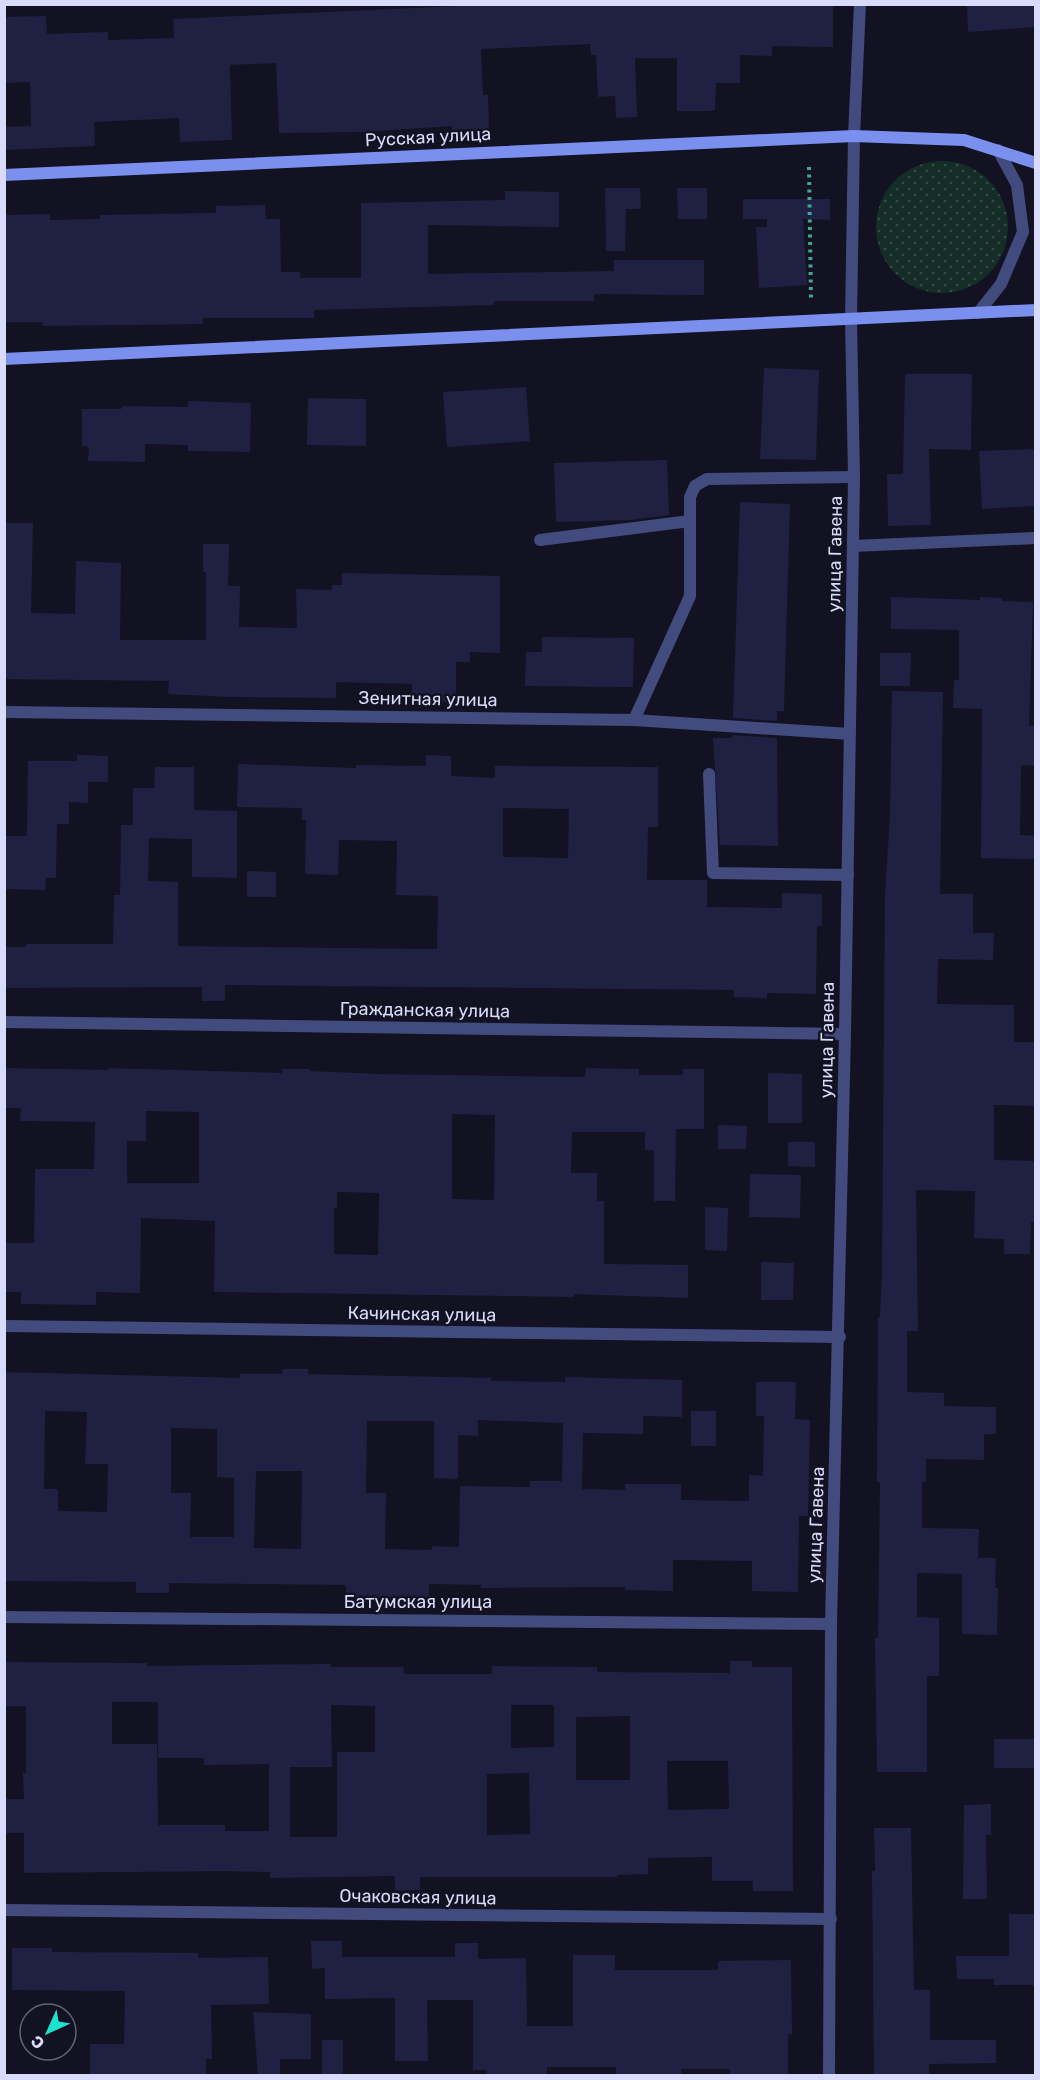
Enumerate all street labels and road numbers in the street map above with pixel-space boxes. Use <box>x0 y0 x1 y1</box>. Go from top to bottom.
street label: Русская улица <box>364 123 492 151</box>
street label: улица Гавена <box>823 496 847 612</box>
street label: Зенитная улица <box>358 687 498 711</box>
street label: улица Гавена <box>815 982 839 1098</box>
street label: Гражданская улица <box>340 998 510 1022</box>
street label: Качинская улица <box>347 1302 497 1326</box>
street label: улица Гавена <box>803 1466 829 1584</box>
street label: Батумская улица <box>344 1591 492 1613</box>
street label: Очаковская улица <box>339 1885 497 1909</box>

